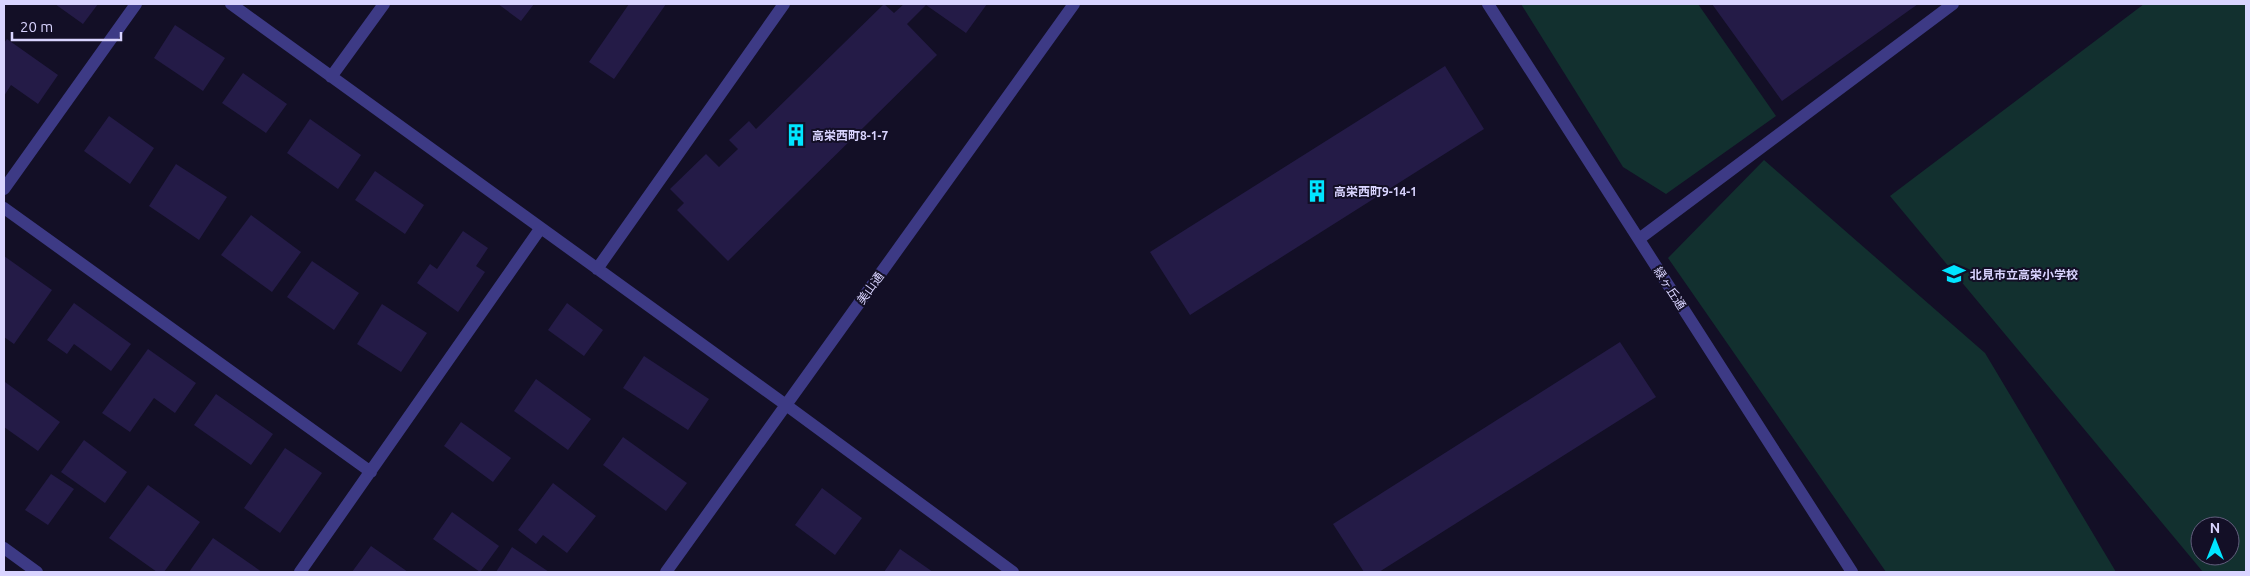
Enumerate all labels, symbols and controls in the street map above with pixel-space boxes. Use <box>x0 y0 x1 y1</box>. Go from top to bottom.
scale bar <box>12 10 121 42</box>
text: 20 m <box>20 18 53 35</box>
building icon: 高栄西町8-1-7 <box>783 122 809 148</box>
place label: 高栄西町8-1-7 <box>812 129 888 142</box>
building icon: 高栄西町9-14-1 <box>1304 178 1330 204</box>
place label: 高栄西町9-14-1 <box>1334 185 1417 198</box>
school or university icon: 北見市立高栄小学校 <box>1941 261 1967 287</box>
street label: 緑ヶ丘通 <box>1651 264 1689 312</box>
place label: 北見市立高栄小学校 <box>1970 268 2078 281</box>
street label: 美山通 <box>854 270 886 306</box>
north arrow <box>2190 516 2240 566</box>
text: N <box>2210 520 2220 536</box>

